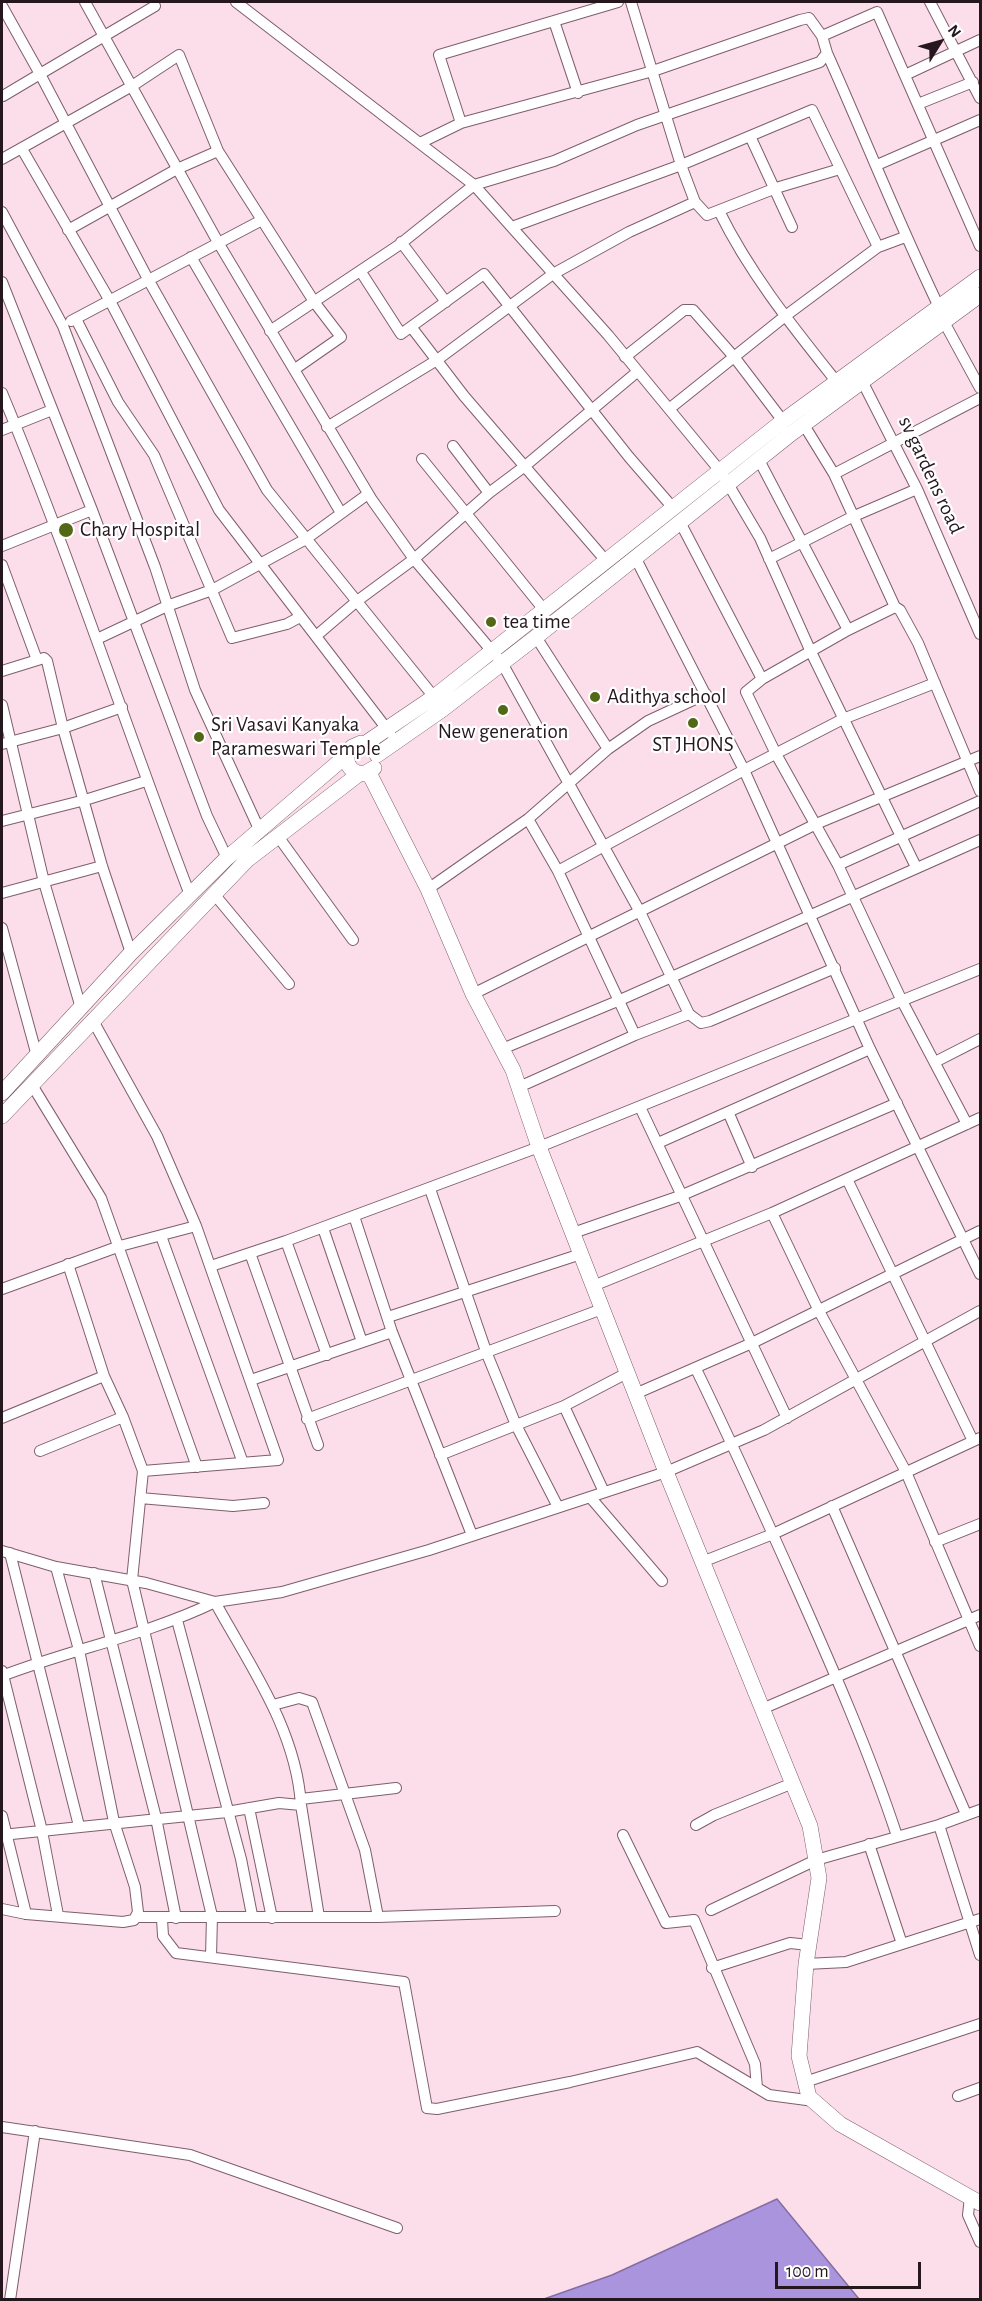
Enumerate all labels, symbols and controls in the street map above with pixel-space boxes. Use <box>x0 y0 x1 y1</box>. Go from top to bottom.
north arrow <box>910 12 970 72</box>
text: N <box>945 22 964 40</box>
street label: sv gardens road <box>893 412 969 538</box>
place label: Chary Hospital <box>80 517 200 543</box>
marker: Chary Hospital <box>57 521 75 539</box>
place label: tea time <box>503 609 571 635</box>
marker: tea time <box>484 615 498 629</box>
place label: Adithya school <box>607 684 726 710</box>
marker: Adithya school <box>588 690 602 704</box>
marker: New generation <box>496 703 510 717</box>
place label: Sri Vasavi Kanyaka Parameswari Temple <box>211 712 381 762</box>
marker: ST JHONS <box>686 716 700 730</box>
place label: New generation <box>438 719 568 745</box>
marker: Sri Vasavi Kanyaka Parameswari Temple <box>192 730 206 744</box>
place label: ST JHONS <box>652 732 734 758</box>
scale bar <box>778 2250 924 2288</box>
text: 100 m <box>786 2263 829 2281</box>

